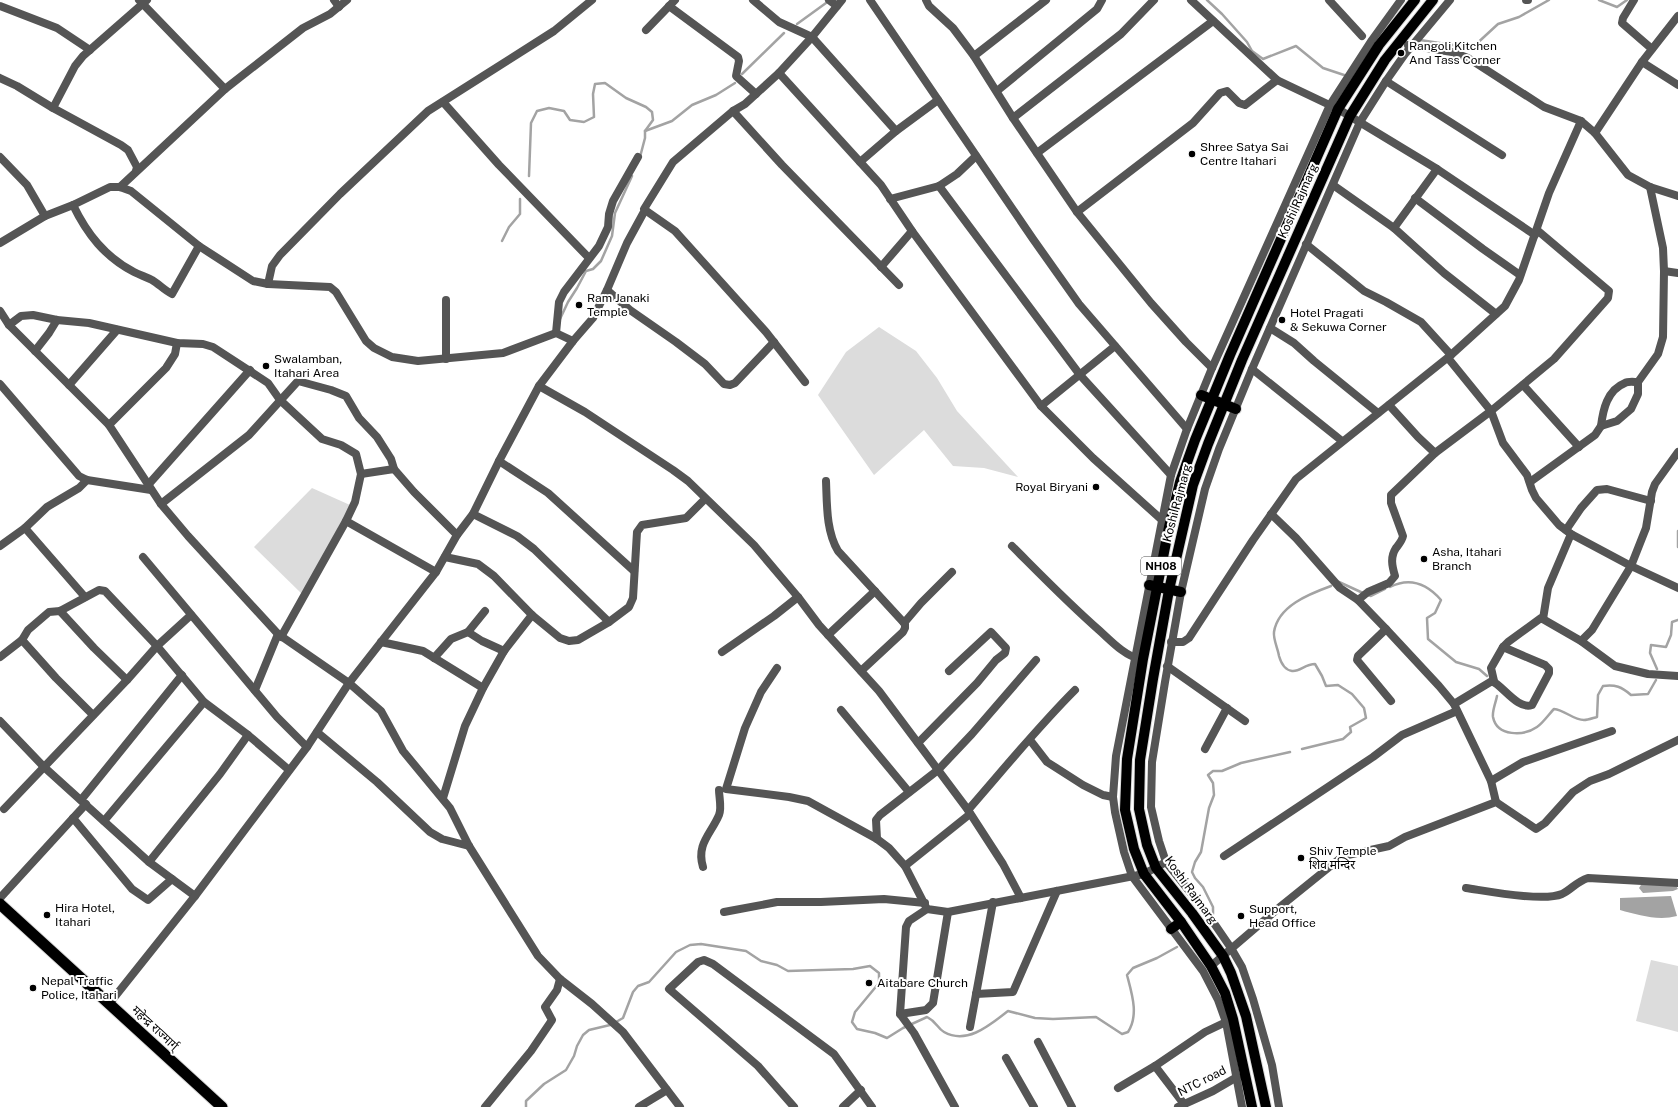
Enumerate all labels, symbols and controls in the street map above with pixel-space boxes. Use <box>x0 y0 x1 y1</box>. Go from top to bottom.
place label: Rangoli Kitchen And Tass Corner <box>1409 39 1501 67</box>
marker: Rangoli Kitchen And Tass Corner <box>1396 48 1406 58</box>
place label: Shree Satya Sai Centre Itahari <box>1200 140 1288 168</box>
marker: Shree Satya Sai Centre Itahari <box>1187 149 1197 159</box>
street label: Koshi Rajmarg <box>1275 161 1321 241</box>
place label: Ram Janaki Temple <box>587 291 650 319</box>
marker: Ram Janaki Temple <box>574 300 584 310</box>
place label: Hotel Pragati & Sekuwa Corner <box>1290 306 1387 334</box>
marker: Hotel Pragati & Sekuwa Corner <box>1277 315 1287 325</box>
place label: Swalamban, Itahari Area <box>274 352 342 380</box>
marker: Swalamban, Itahari Area <box>261 361 271 371</box>
street label: Koshi Rajmarg <box>1160 462 1194 544</box>
place label: Royal Biryani <box>1015 480 1088 494</box>
marker: Royal Biryani <box>1091 482 1101 492</box>
place label: Asha, Itahari Branch <box>1432 545 1502 573</box>
marker: Asha, Itahari Branch <box>1419 554 1429 564</box>
road number: NH08 <box>1141 557 1181 575</box>
place label: Shiv Temple शिव मन्दिर <box>1309 844 1377 872</box>
street label: Koshi Rajmarg <box>1162 853 1220 927</box>
marker: Shiv Temple शिव मन्दिर <box>1296 853 1306 863</box>
place label: Hira Hotel, Itahari <box>55 901 115 929</box>
place label: Support, Head Office <box>1249 902 1316 930</box>
marker: Hira Hotel, Itahari <box>42 910 52 920</box>
marker: Support, Head Office <box>1236 911 1246 921</box>
place label: Nepal Traffic Police, Itahari <box>41 974 117 1002</box>
place label: Aitabare Church <box>877 976 968 990</box>
marker: Aitabare Church <box>864 978 874 988</box>
marker: Nepal Traffic Police, Itahari <box>28 983 38 993</box>
street label: महेन्द्र राज्मार्ग् <box>129 1002 183 1054</box>
street label: NTC road <box>1175 1063 1229 1099</box>

